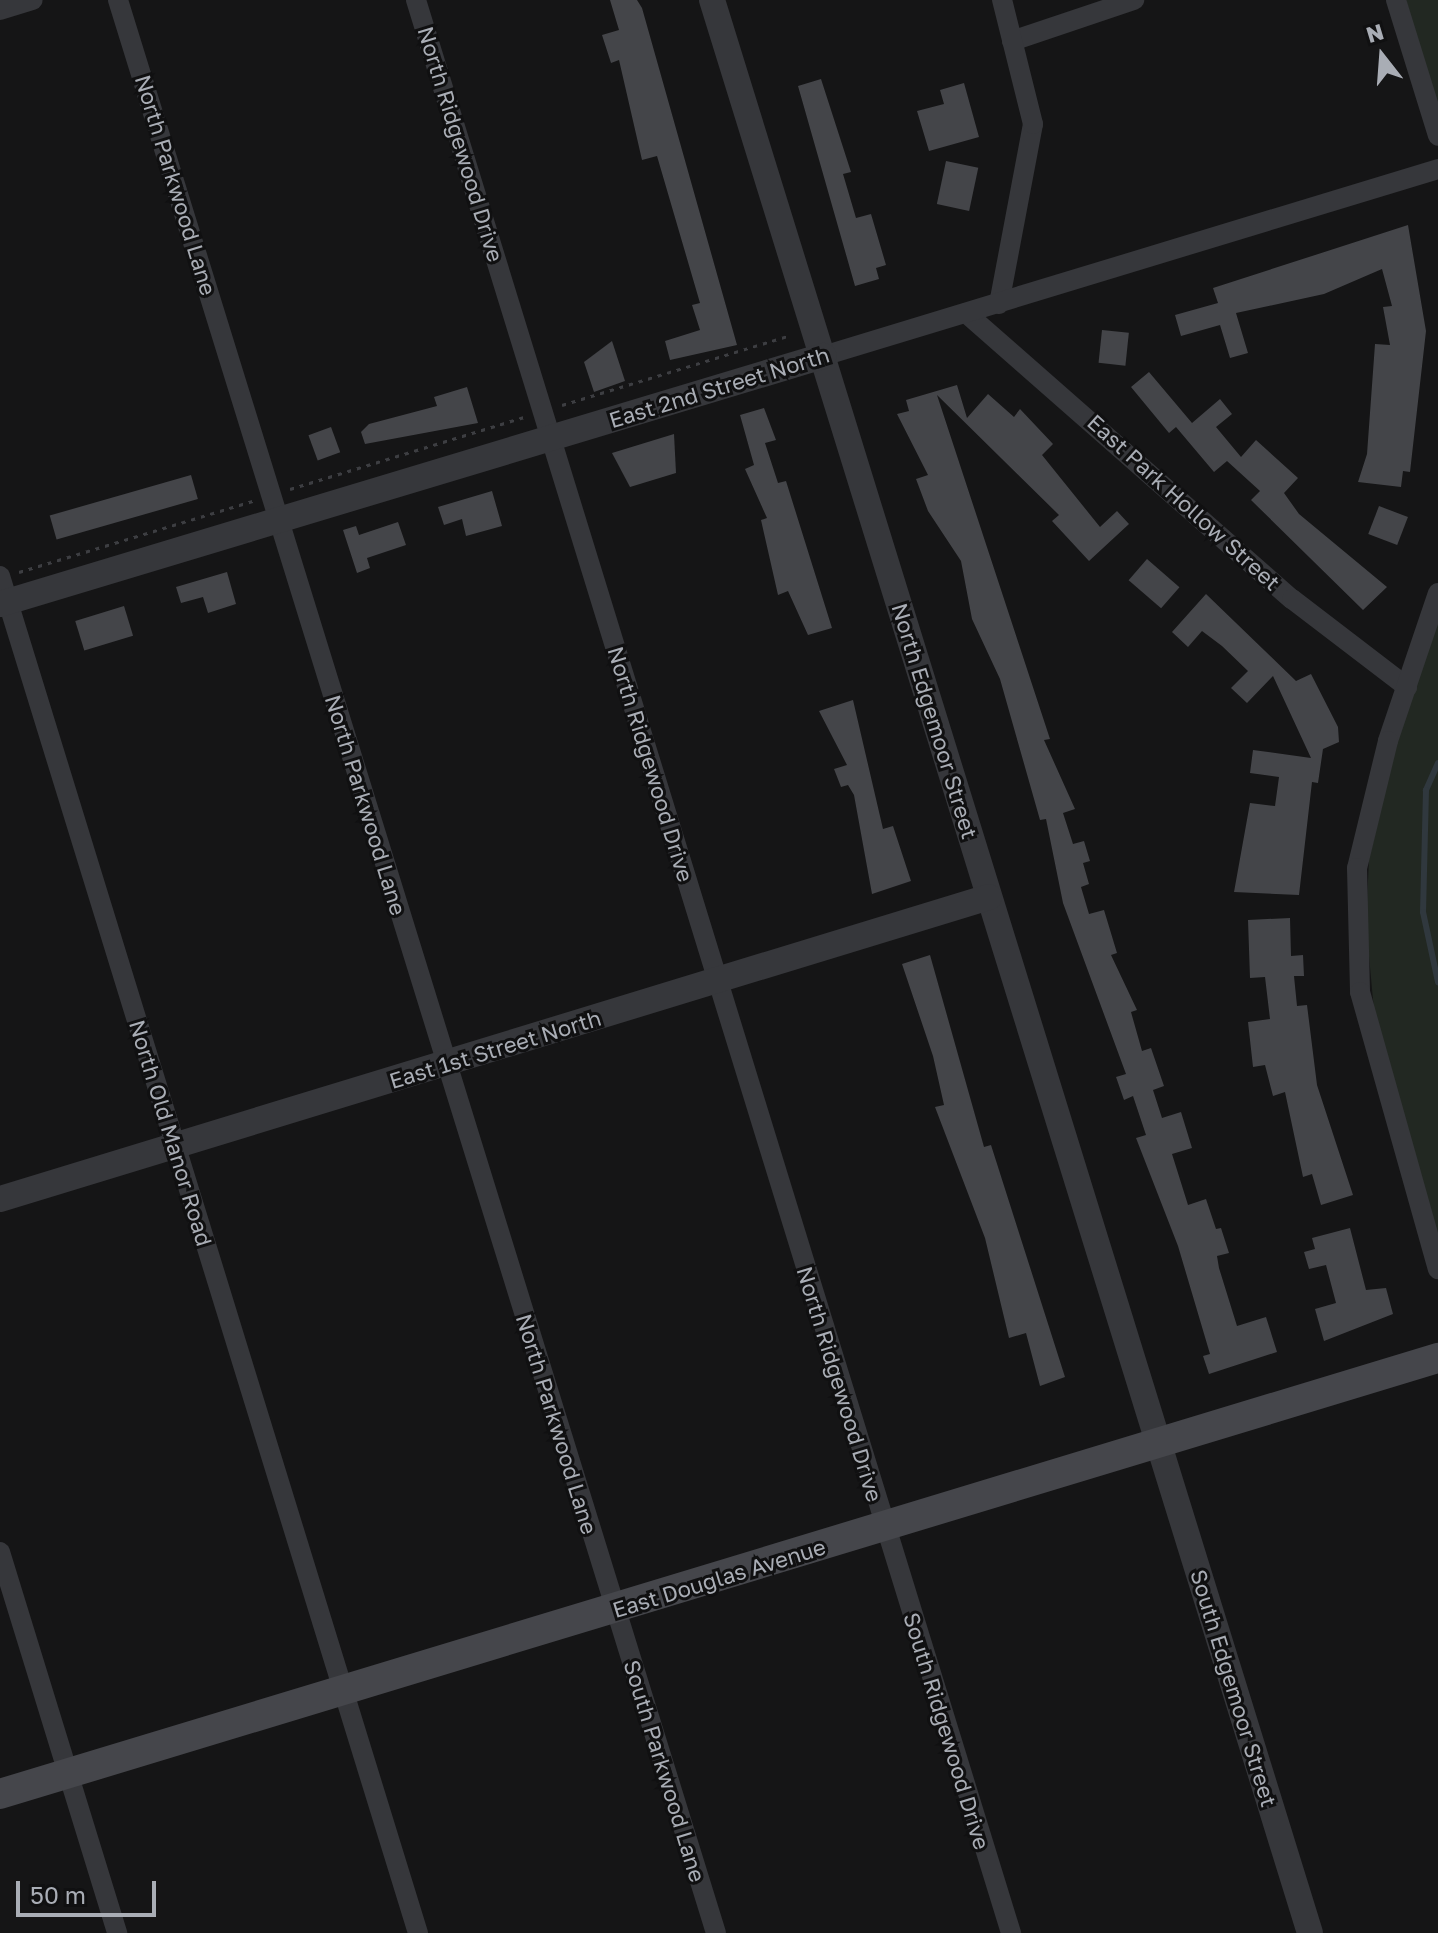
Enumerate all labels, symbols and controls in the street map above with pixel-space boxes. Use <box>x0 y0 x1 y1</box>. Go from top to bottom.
north arrow <box>1342 16 1422 96</box>
text: N <box>1363 17 1387 48</box>
street label: North Ridgewood Drive <box>413 23 509 265</box>
street label: North Parkwood Lane <box>130 72 222 298</box>
street label: East 2nd Street North <box>606 341 832 433</box>
street label: East Park Hollow Street <box>1082 409 1286 595</box>
street label: North Edgemoor Street <box>887 600 983 842</box>
street label: North Ridgewood Drive <box>603 643 699 885</box>
street label: North Parkwood Lane <box>320 692 412 918</box>
street label: East 1st Street North <box>386 1004 604 1094</box>
street label: North Old Manor Road <box>124 1017 218 1249</box>
street label: North Ridgewood Drive <box>792 1263 888 1505</box>
street label: North Parkwood Lane <box>511 1311 603 1537</box>
street label: East Douglas Avenue <box>609 1533 829 1623</box>
street label: South Edgemoor Street <box>1185 1566 1283 1810</box>
street label: South Ridgewood Drive <box>898 1609 996 1853</box>
street label: South Parkwood Lane <box>619 1657 711 1885</box>
scale bar <box>20 1865 160 1915</box>
text: 50 m <box>30 1880 86 1909</box>

